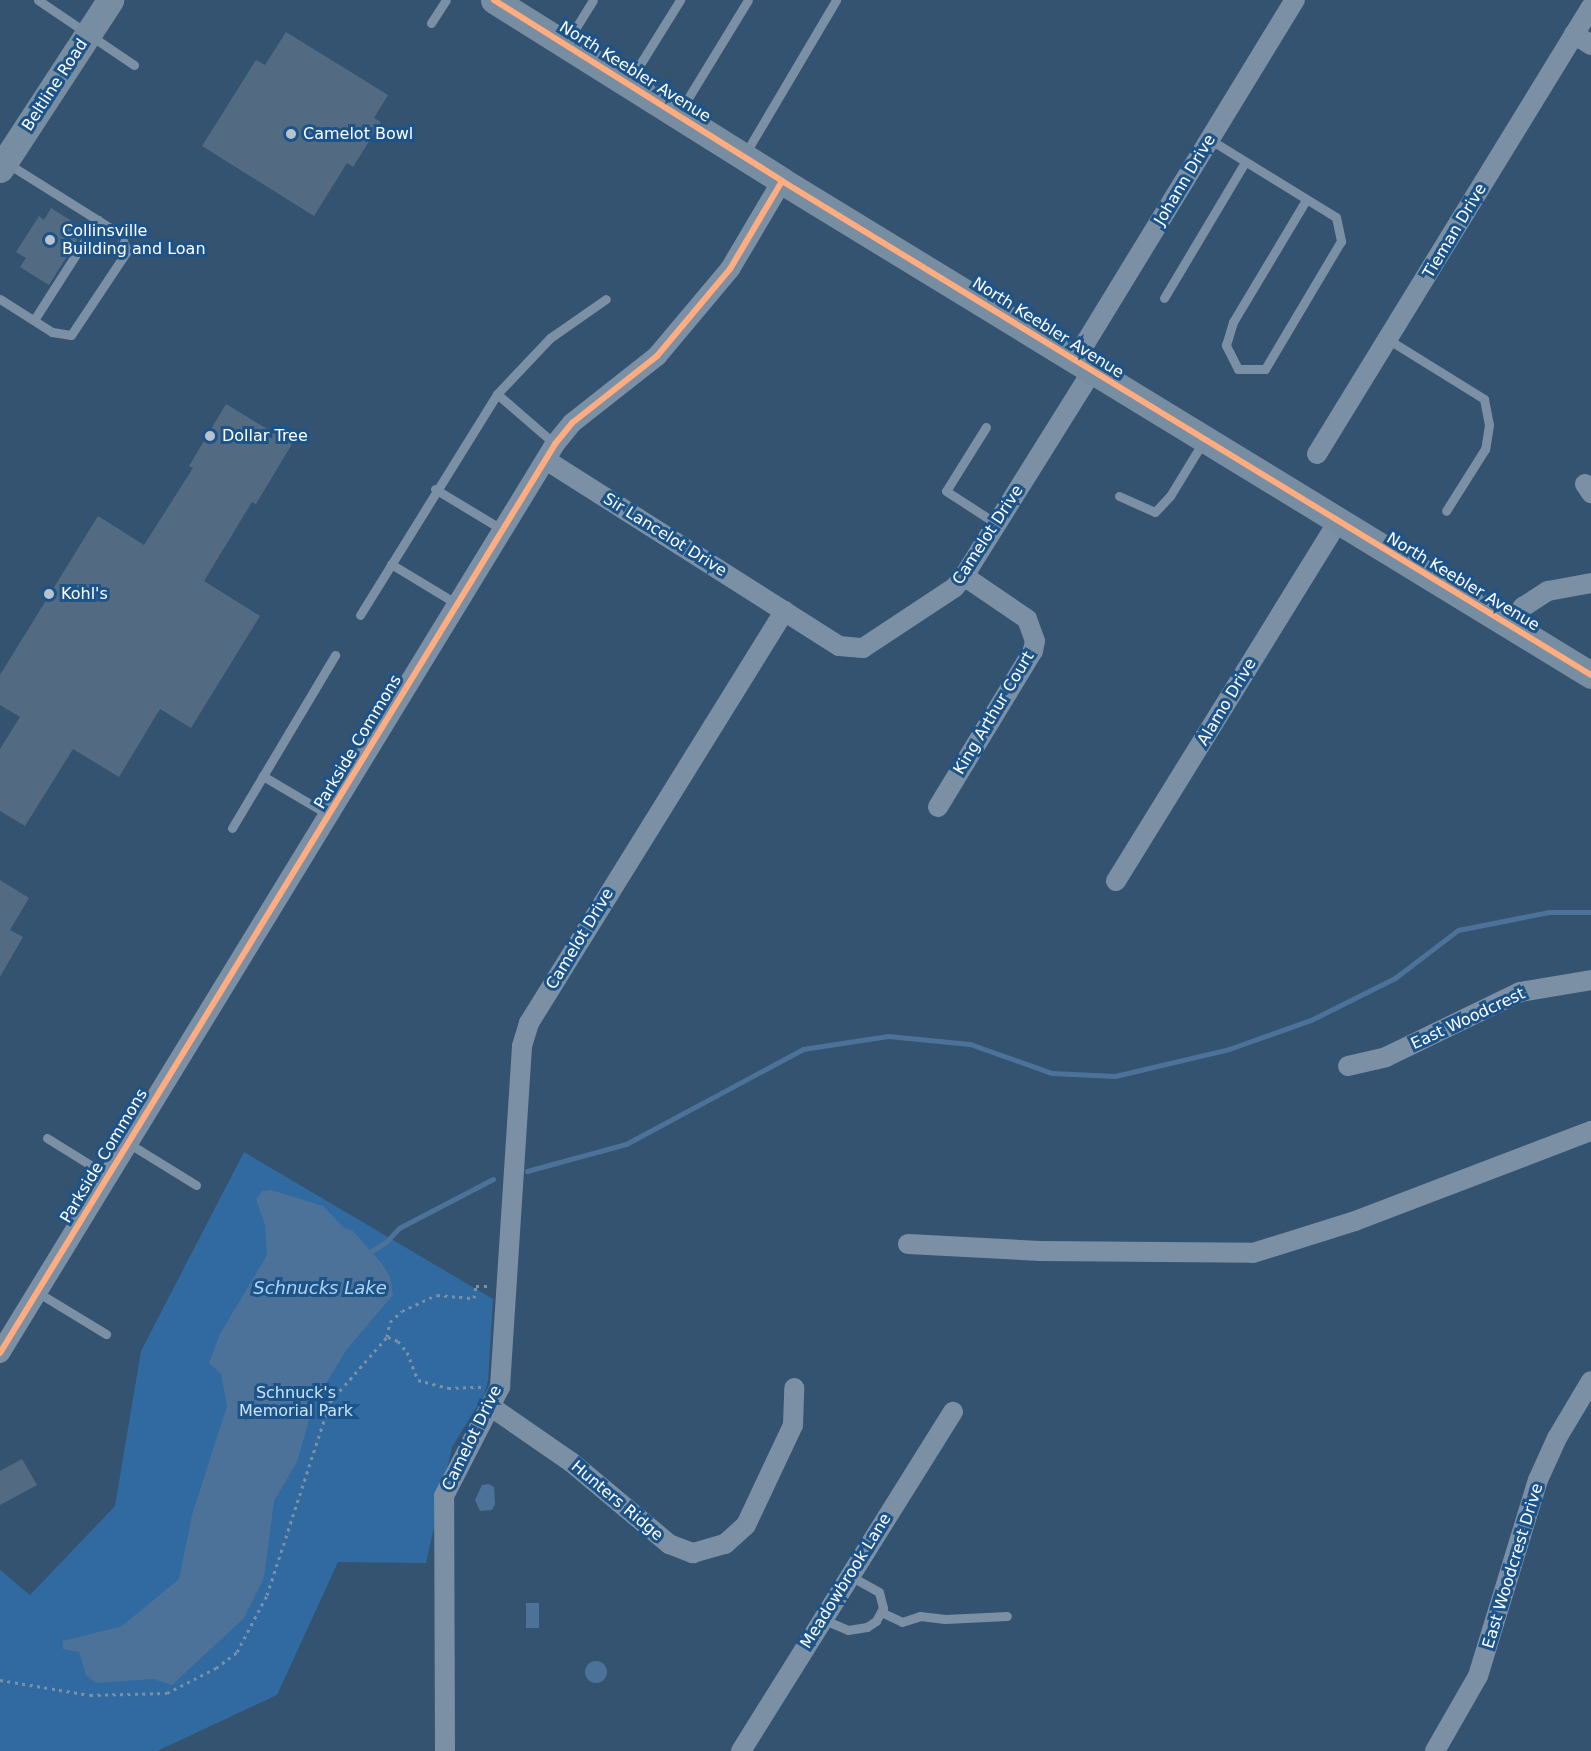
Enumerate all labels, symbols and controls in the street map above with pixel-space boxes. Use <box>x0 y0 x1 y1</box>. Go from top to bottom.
street label: North Keebler Avenue <box>556 18 714 126</box>
street label: Beltline Road <box>18 35 92 135</box>
place label: Camelot Bowl <box>303 124 413 144</box>
marker: Camelot Bowl <box>284 127 298 141</box>
street label: Johann Drive <box>1150 131 1220 229</box>
street label: Tieman Drive <box>1419 180 1491 282</box>
place label: Collinsville Building and Loan <box>62 221 206 259</box>
marker: Collinsville Building and Loan <box>43 233 57 247</box>
street label: North Keebler Avenue <box>969 274 1127 382</box>
place label: Dollar Tree <box>222 426 308 446</box>
marker: Dollar Tree <box>203 429 217 443</box>
street label: Camelot Drive <box>949 482 1027 588</box>
street label: Sir Lancelot Drive <box>600 489 730 581</box>
street label: North Keebler Avenue <box>1383 529 1543 635</box>
place label: Kohl's <box>61 584 108 604</box>
marker: Kohl's <box>42 587 56 601</box>
street label: King Arthur Court <box>950 648 1038 778</box>
street label: Alamo Drive <box>1193 655 1261 749</box>
street label: Parkside Commons <box>310 672 406 812</box>
street label: Camelot Drive <box>542 885 618 993</box>
street label: East Woodcrest <box>1408 984 1528 1054</box>
street label: Parkside Commons <box>56 1086 152 1226</box>
water label: Schnucks Lake <box>253 1277 387 1299</box>
street label: Camelot Drive <box>438 1382 506 1494</box>
park label: Schnuck's Memorial Park <box>239 1383 353 1421</box>
street label: Hunters Ridge <box>567 1457 667 1545</box>
street label: East Woodcrest Drive <box>1479 1481 1547 1651</box>
street label: Meadowbrook Lane <box>797 1510 895 1652</box>

